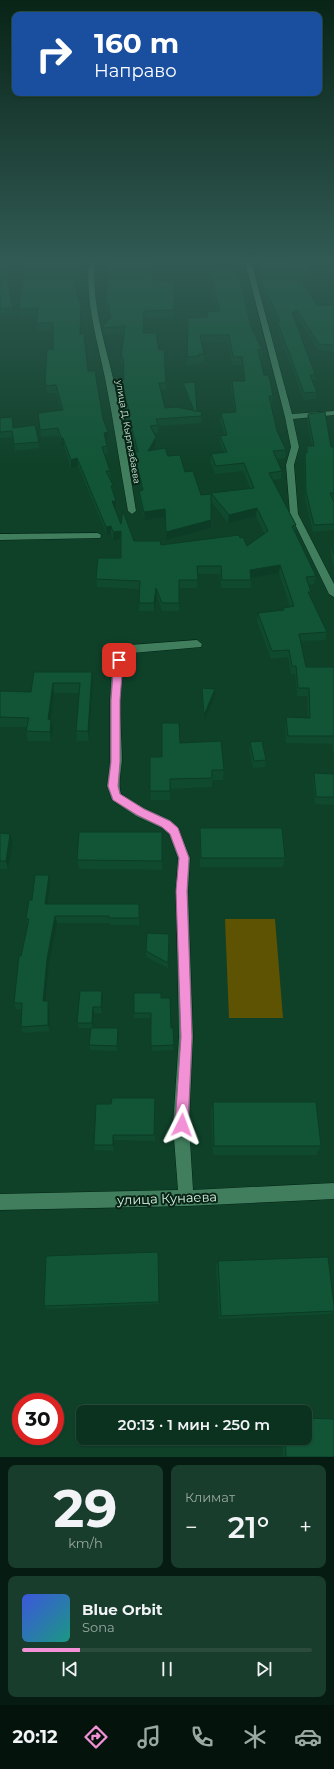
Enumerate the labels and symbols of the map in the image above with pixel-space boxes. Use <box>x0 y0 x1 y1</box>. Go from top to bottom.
street label: улица Д. Кыргызбаева <box>114 378 143 485</box>
pin <box>102 643 136 677</box>
position arrow <box>161 1104 203 1146</box>
street label: улица Кунаева <box>116 1188 217 1208</box>
speed limit sign: 30 <box>12 1393 64 1445</box>

